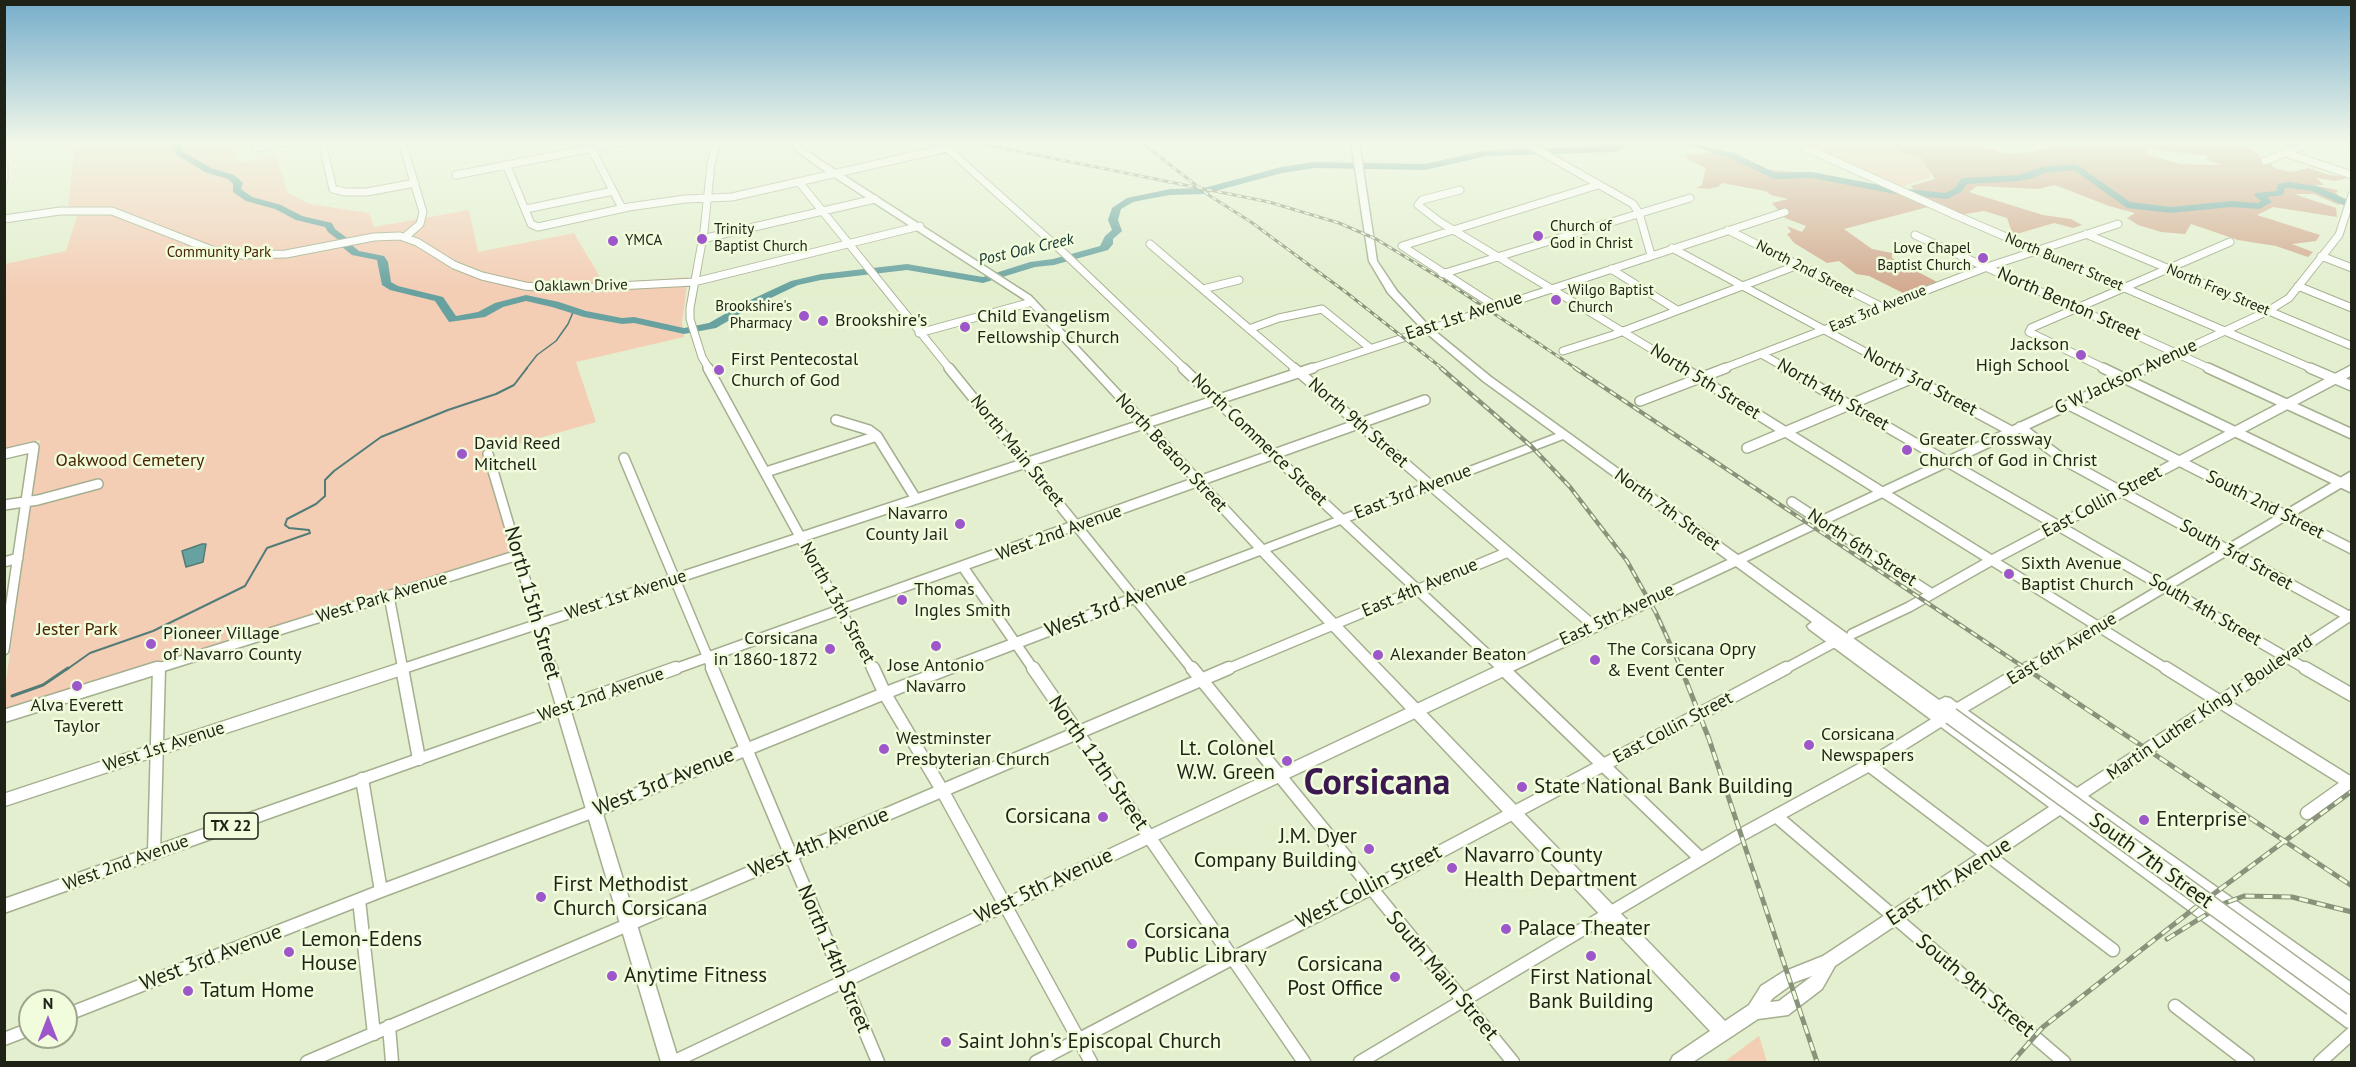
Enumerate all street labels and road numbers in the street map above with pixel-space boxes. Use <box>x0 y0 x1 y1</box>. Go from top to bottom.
street label: North Bunert Street <box>2002 229 2126 295</box>
street label: North 2nd Street <box>1753 237 1857 301</box>
street label: North Frey Street <box>2164 260 2272 320</box>
street label: North Benton Street <box>1994 263 2144 345</box>
street label: Oaklawn Drive <box>534 276 628 296</box>
street label: East 3rd Avenue <box>1827 281 1929 337</box>
street label: East 1st Avenue <box>1403 287 1525 345</box>
street label: G W Jackson Avenue <box>2051 335 2201 419</box>
street label: North 5th Street <box>1646 340 1764 424</box>
street label: North 3rd Street <box>1859 343 1981 421</box>
street label: North 4th Street <box>1773 354 1893 436</box>
street label: North Commerce Street <box>1187 370 1331 510</box>
street label: North 9th Street <box>1303 374 1413 472</box>
street label: North Beaton Street <box>1111 389 1231 517</box>
street label: North Main Street <box>965 391 1069 511</box>
street label: East 3rd Avenue <box>1351 460 1475 524</box>
street label: East Collin Street <box>2039 461 2165 543</box>
street label: North 7th Street <box>1610 464 1724 556</box>
street label: South 2nd Street <box>2202 466 2328 544</box>
street label: West 2nd Avenue <box>993 500 1125 566</box>
street label: North 6th Street <box>1803 505 1921 591</box>
street label: South 3rd Street <box>2176 515 2296 595</box>
street label: North 15th Street <box>498 524 566 682</box>
street label: North 13th Street <box>795 538 879 668</box>
street label: East 4th Avenue <box>1359 554 1481 622</box>
street label: West 1st Avenue <box>563 565 689 625</box>
street label: West 3rd Avenue <box>1042 566 1190 644</box>
street label: West Park Avenue <box>314 568 450 628</box>
street label: South 4th Street <box>2145 569 2265 651</box>
street label: East 5th Avenue <box>1556 579 1678 651</box>
street label: East 6th Avenue <box>2003 608 2121 690</box>
street label: Martin Luther King Jr Boulevard <box>2103 631 2317 785</box>
street label: West 2nd Avenue <box>535 663 667 727</box>
street label: East Collin Street <box>1610 687 1736 769</box>
street label: North 12th Street <box>1042 691 1154 835</box>
street label: West 1st Avenue <box>101 717 227 777</box>
street label: West 3rd Avenue <box>590 742 738 822</box>
street label: West 4th Avenue <box>745 802 893 884</box>
street label: South 7th Street <box>2084 808 2218 914</box>
road number: TX 22 <box>204 813 258 839</box>
street label: West 2nd Avenue <box>60 830 192 896</box>
street label: East 7th Avenue <box>1882 832 2016 932</box>
street label: West Collin Street <box>1292 839 1446 935</box>
street label: West 5th Avenue <box>971 843 1117 929</box>
street label: North 14th Street <box>792 881 876 1037</box>
street label: South Main Street <box>1380 906 1504 1046</box>
street label: West 3rd Avenue <box>137 919 285 997</box>
street label: South 9th Street <box>1911 929 2039 1043</box>

